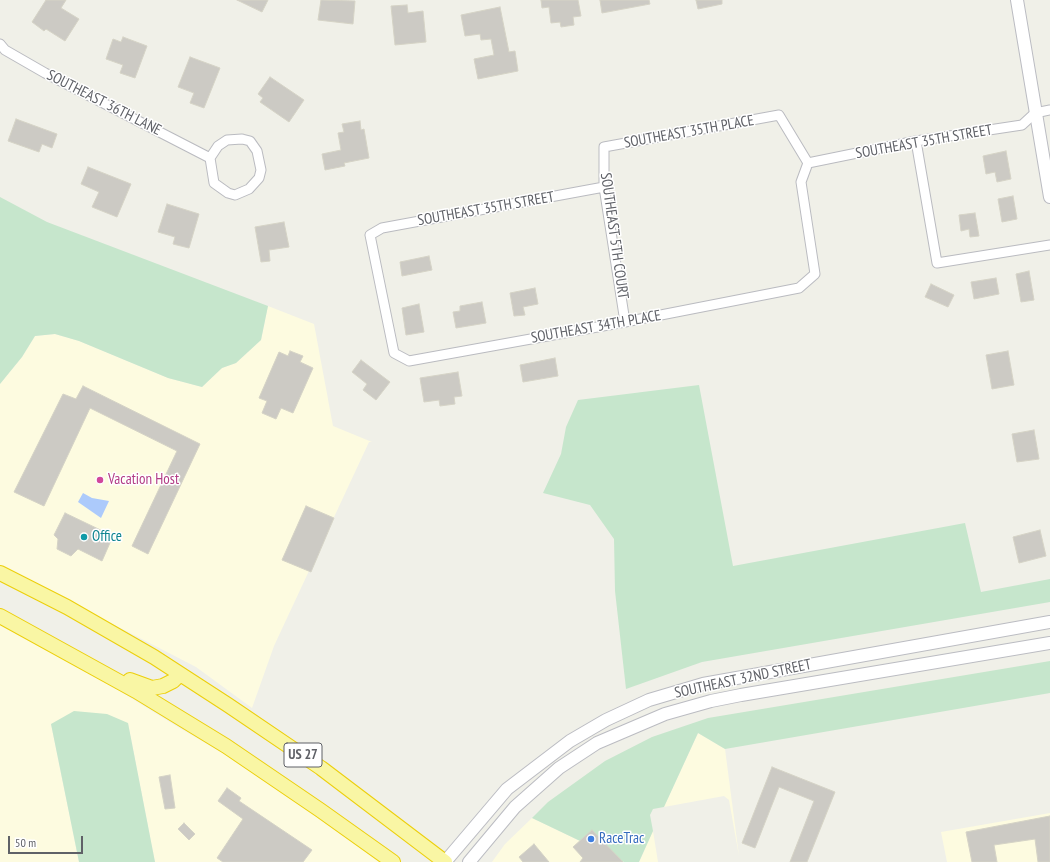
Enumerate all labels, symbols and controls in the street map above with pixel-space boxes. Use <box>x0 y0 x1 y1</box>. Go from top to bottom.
street label: SOUTHEAST 36TH LANE <box>44 66 164 140</box>
street label: SOUTHEAST 35TH PLACE <box>623 112 755 152</box>
street label: SOUTHEAST 35TH STREET <box>854 121 994 163</box>
street label: SOUTHEAST 5TH COURT <box>596 172 632 300</box>
street label: SOUTHEAST 35TH STREET <box>416 188 556 230</box>
street label: SOUTHEAST 34TH PLACE <box>530 307 662 347</box>
place label: Vacation Host <box>108 471 179 489</box>
marker: Vacation Host <box>95 475 105 485</box>
place label: Office <box>92 528 122 546</box>
marker: Office <box>79 532 89 542</box>
street label: SOUTHEAST 32ND STREET <box>673 656 813 702</box>
road number: US 27 <box>284 743 322 767</box>
scale bar <box>10 828 85 854</box>
place label: RaceTrac <box>599 830 644 848</box>
marker: RaceTrac <box>586 834 596 844</box>
text: 50 m <box>15 835 36 850</box>

